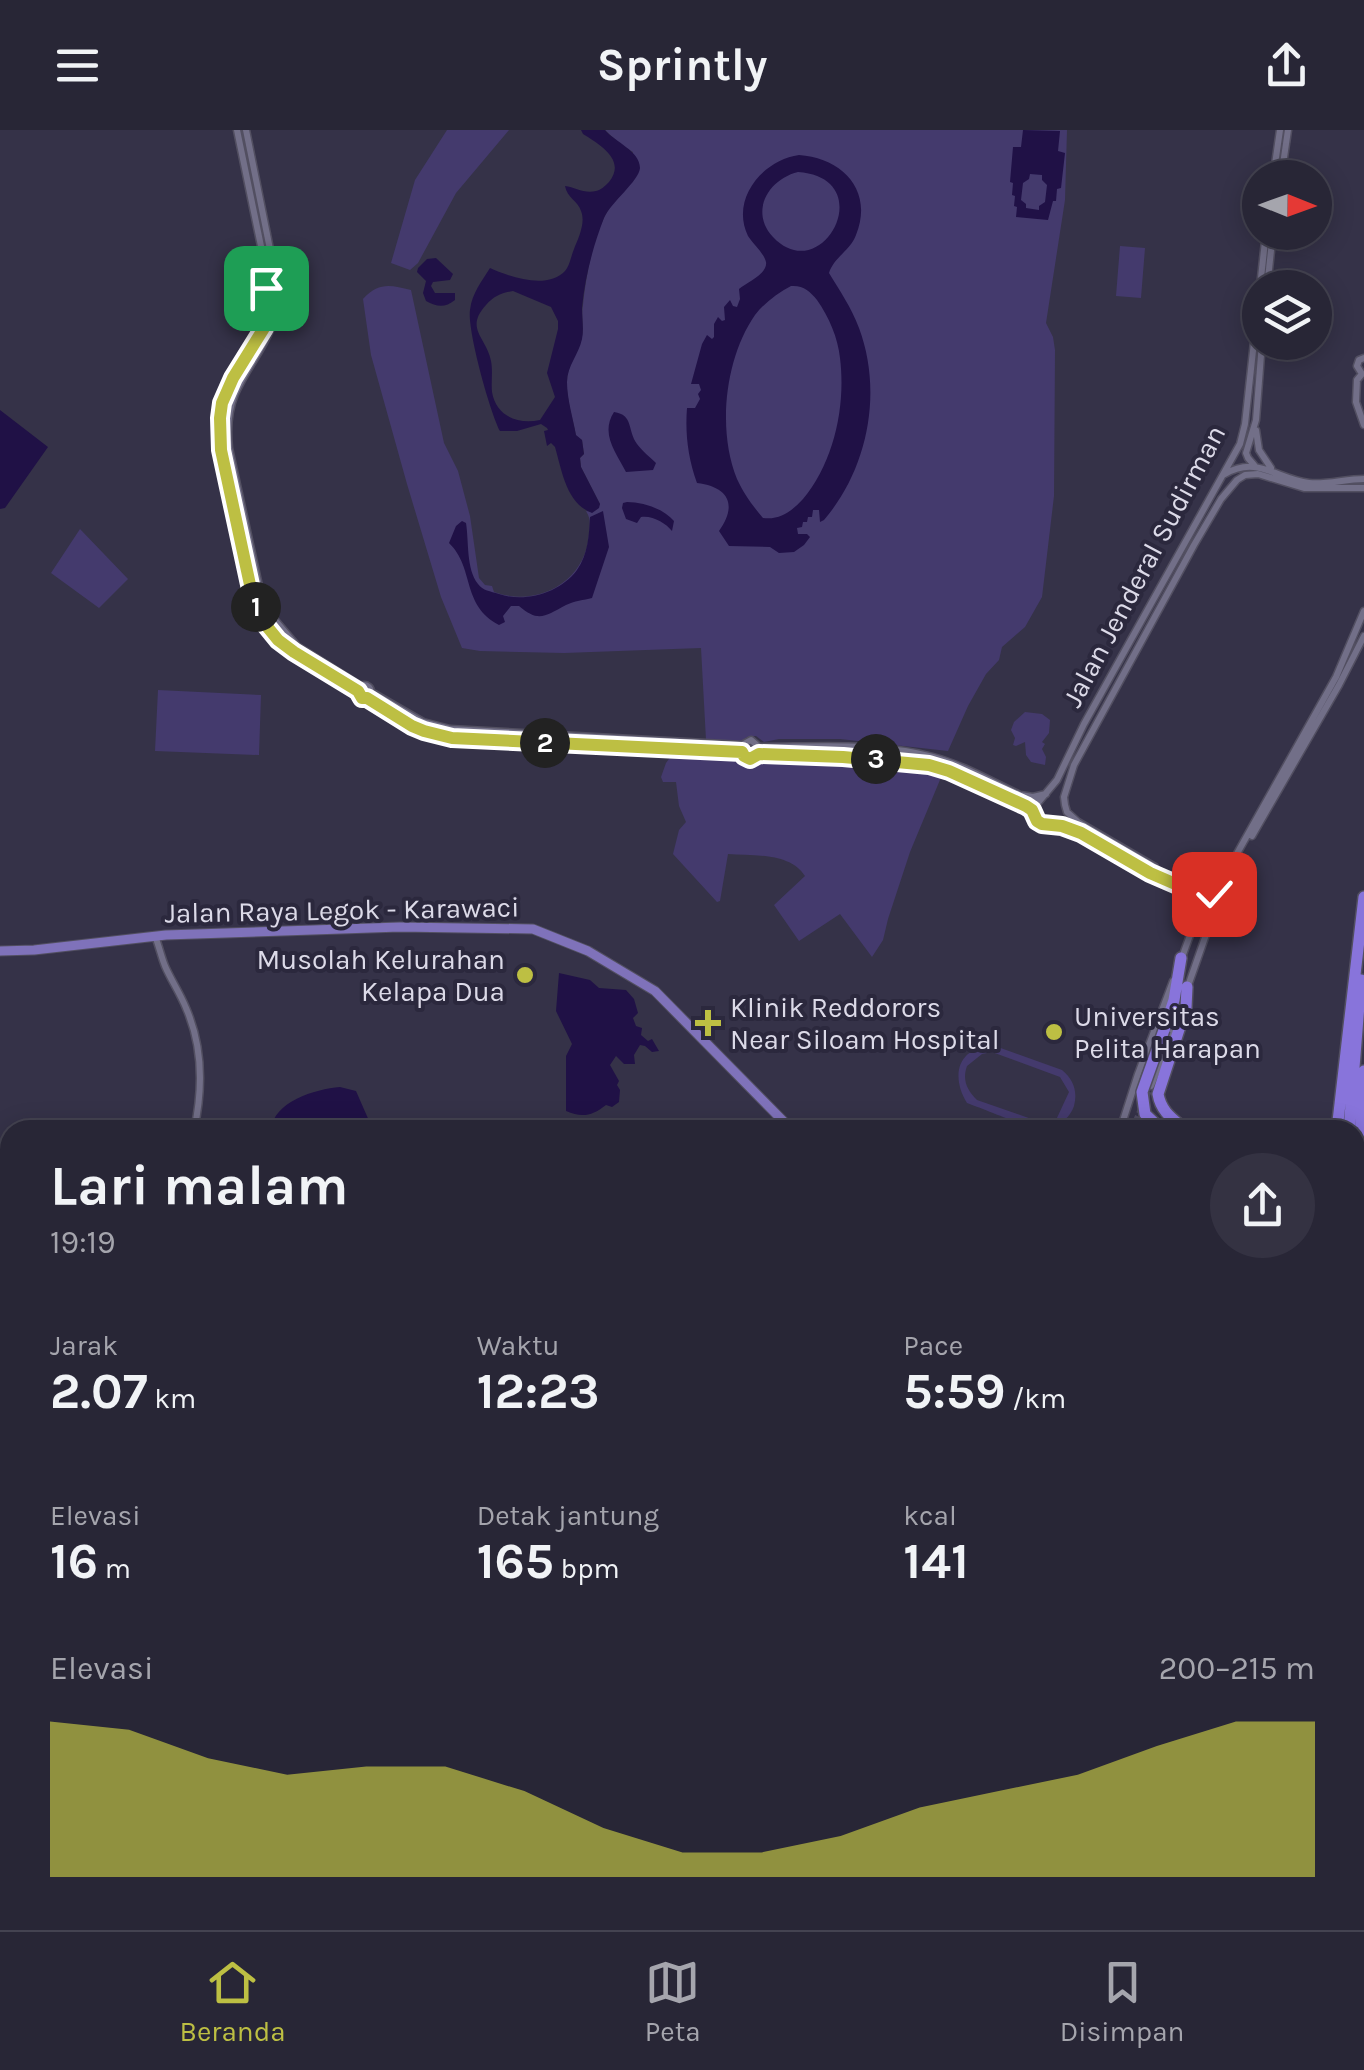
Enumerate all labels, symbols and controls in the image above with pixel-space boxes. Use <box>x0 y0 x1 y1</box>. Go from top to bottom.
icon: menu <box>50 38 105 93</box>
icon: share <box>1259 38 1314 93</box>
text: Sprintly <box>597 39 767 91</box>
north arrow <box>1242 160 1332 250</box>
map controls <box>1242 160 1332 360</box>
pin <box>224 246 309 331</box>
icon: arrive <box>239 261 294 316</box>
button: layers <box>1242 270 1332 360</box>
street label: Jalan Jenderal Sudirman <box>1056 419 1232 713</box>
pin: 1 <box>231 582 281 632</box>
text: 1 <box>251 590 261 623</box>
pin: 2 <box>520 718 570 768</box>
text: 2 <box>537 726 553 759</box>
pin: 3 <box>851 734 901 784</box>
text: 3 <box>867 742 885 775</box>
pin <box>1172 852 1257 937</box>
icon: check <box>1187 867 1242 922</box>
street label: Jalan Raya Legok - Karawaci <box>164 890 520 930</box>
place label: Musolah Kelurahan Kelapa Dua <box>257 943 505 1008</box>
marker: Musolah Kelurahan Kelapa Dua <box>514 964 536 986</box>
place label: Klinik Reddorors Near Siloam Hospital <box>730 991 1000 1056</box>
place label: Universitas Pelita Harapan <box>1074 1000 1261 1065</box>
marker: Klinik Reddorors Near Siloam Hospital <box>695 1010 721 1036</box>
marker: Universitas Pelita Harapan <box>1043 1021 1065 1043</box>
button: share <box>1210 1153 1315 1258</box>
text: Lari malam <box>50 1154 348 1218</box>
text: 19:19 <box>50 1224 116 1261</box>
text: Jarak <box>50 1329 118 1362</box>
text: Waktu <box>477 1329 559 1362</box>
text: Pace <box>903 1329 963 1362</box>
text: 2.07 <box>50 1362 148 1421</box>
text: 12:23 <box>477 1362 600 1421</box>
text: 5:59 <box>903 1362 1006 1421</box>
text: km <box>148 1382 196 1415</box>
text: /km <box>1006 1382 1066 1415</box>
text: Elevasi <box>50 1499 141 1532</box>
text: Detak jantung <box>477 1499 659 1532</box>
text: kcal <box>903 1499 957 1532</box>
text: 16 <box>50 1532 98 1591</box>
text: 165 <box>477 1532 554 1591</box>
text: 141 <box>903 1532 969 1591</box>
text: m <box>98 1552 131 1585</box>
text: bpm <box>554 1552 620 1585</box>
text: Elevasi <box>50 1650 153 1687</box>
text: 200–215 m <box>1159 1650 1315 1687</box>
tab: Beranda <box>180 1955 286 2048</box>
tab: Peta <box>645 1955 701 2048</box>
tab: Disimpan <box>1060 1955 1184 2048</box>

